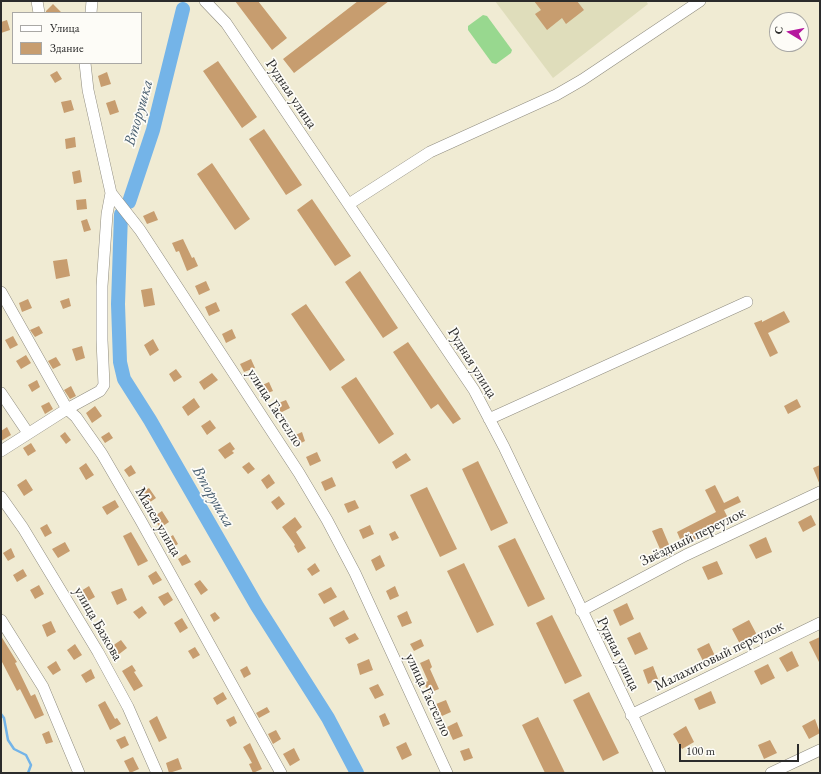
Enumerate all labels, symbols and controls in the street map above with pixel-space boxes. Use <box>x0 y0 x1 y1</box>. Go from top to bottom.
legend <box>12 12 142 64</box>
north arrow <box>769 12 809 52</box>
text: Улица <box>50 20 80 36</box>
text: С <box>771 25 786 35</box>
text: Здание <box>50 40 84 56</box>
street label: Рудная улица <box>261 56 321 132</box>
water label: Вторушка <box>120 78 158 148</box>
street label: Рудная улица <box>443 324 501 402</box>
street label: улица Гастелло <box>243 365 307 451</box>
water label: Вторушка <box>188 463 238 531</box>
street label: Малея улица <box>131 484 185 560</box>
street label: Звёздный переулок <box>637 504 749 570</box>
street label: улица Бажова <box>70 584 126 664</box>
street label: Рудная улица <box>592 614 644 694</box>
street label: Малахитовый переулок <box>651 617 787 695</box>
street label: улица Гастелло <box>401 650 455 740</box>
scale bar <box>681 736 801 762</box>
text: 100 m <box>686 743 715 759</box>

